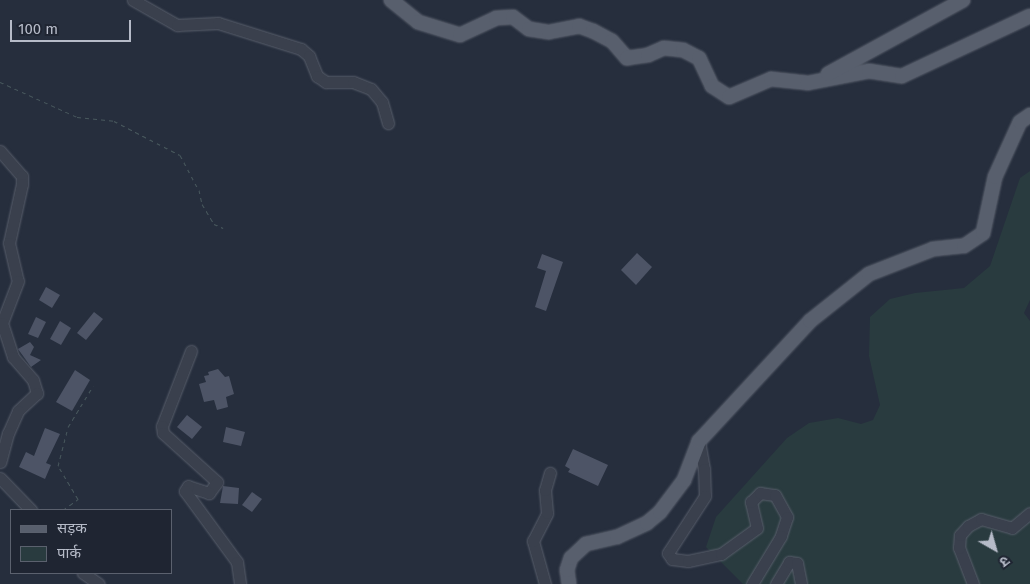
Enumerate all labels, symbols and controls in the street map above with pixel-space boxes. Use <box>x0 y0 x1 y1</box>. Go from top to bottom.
scale bar <box>12 10 134 42</box>
text: 100 m <box>18 20 58 38</box>
legend <box>10 509 172 574</box>
text: सड़क <box>57 519 87 537</box>
north arrow <box>970 524 1020 574</box>
text: पार्क <box>57 544 81 562</box>
text: उ <box>996 552 1013 570</box>

